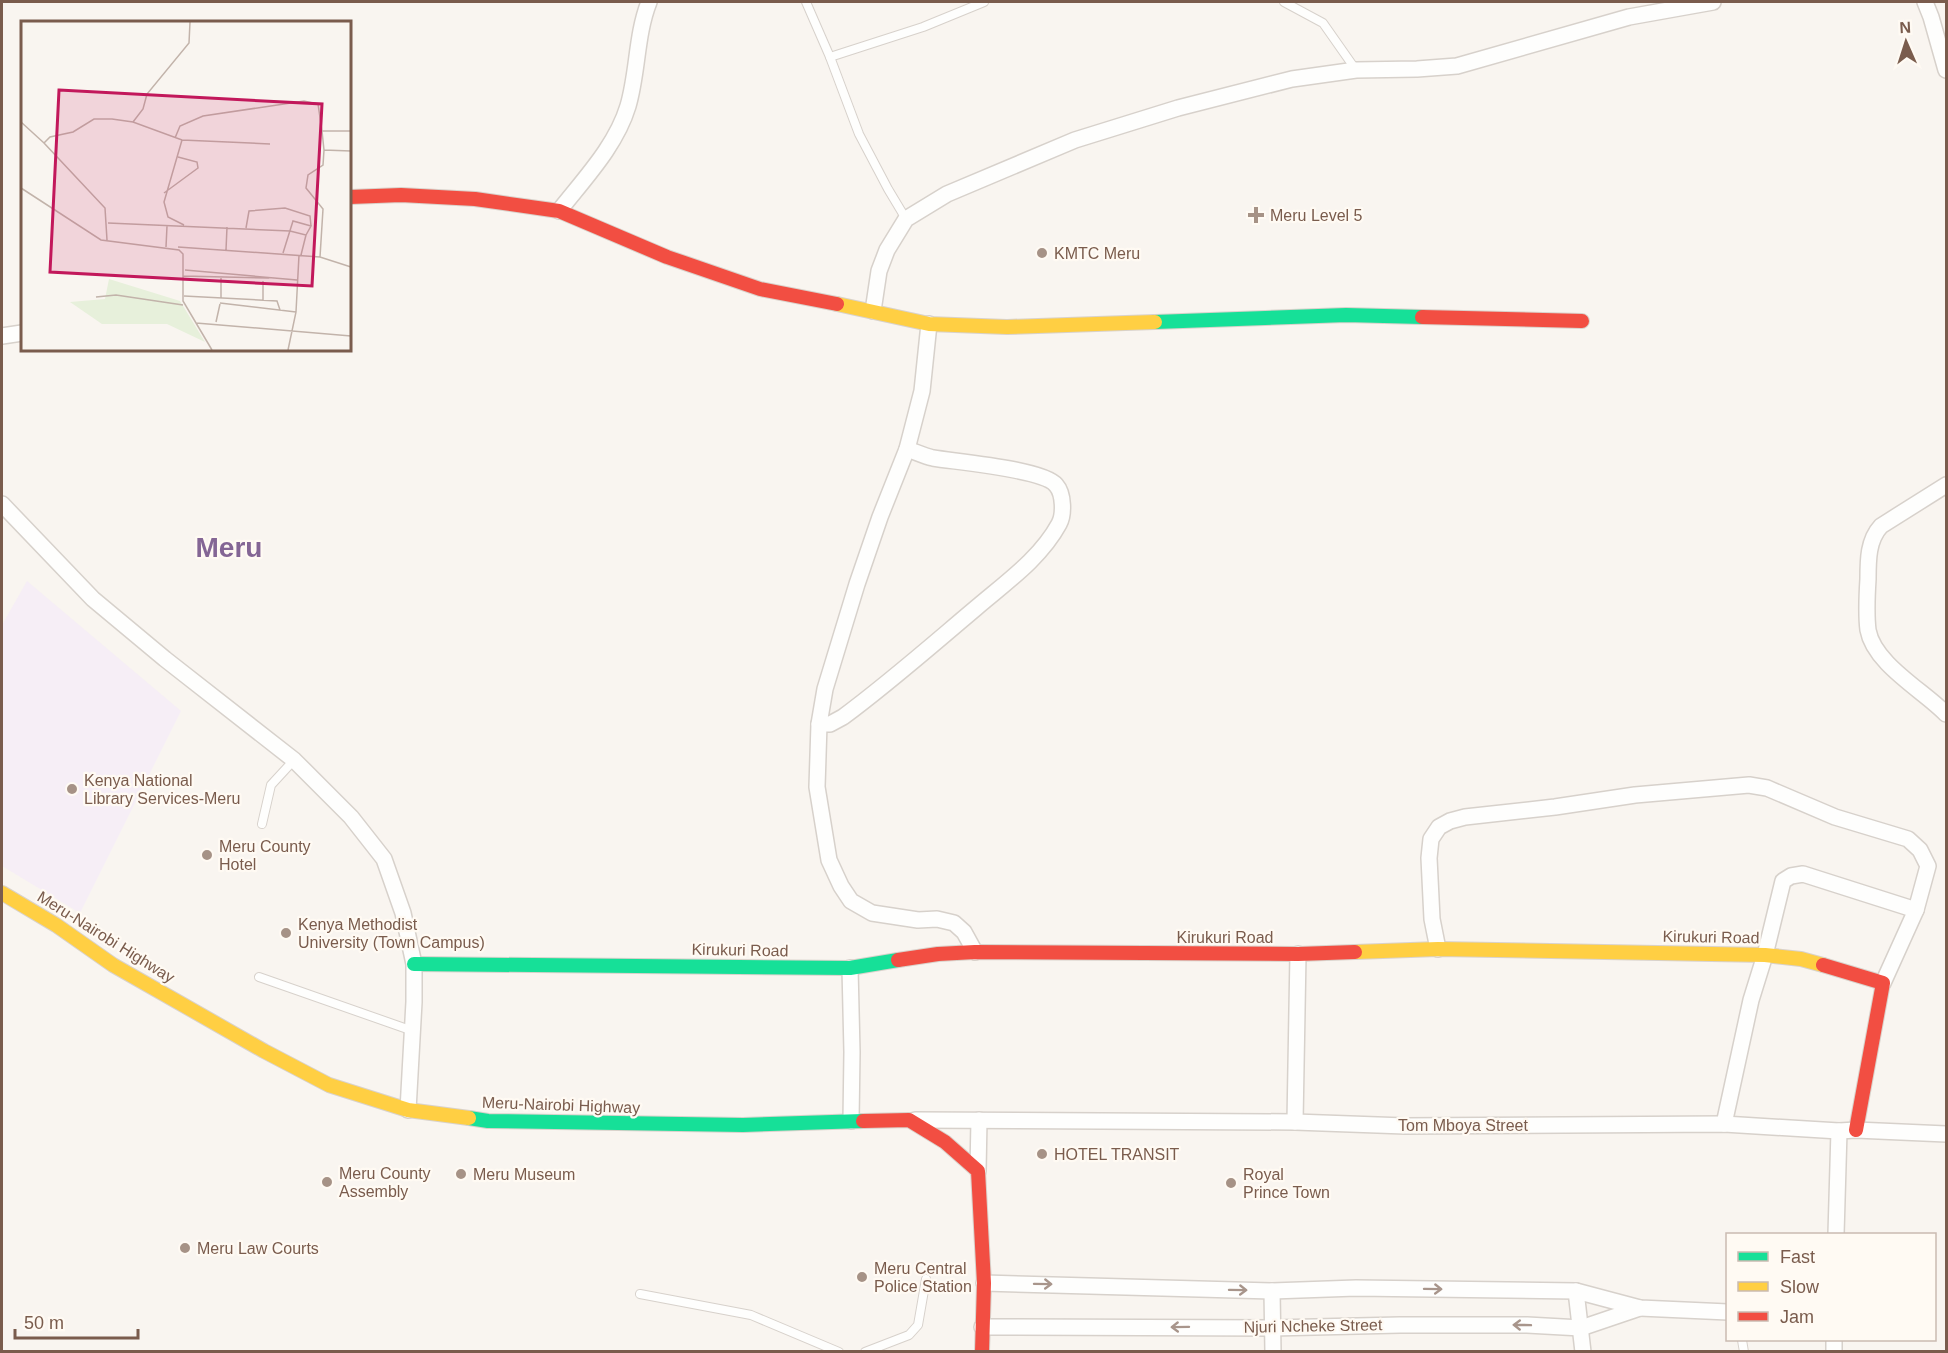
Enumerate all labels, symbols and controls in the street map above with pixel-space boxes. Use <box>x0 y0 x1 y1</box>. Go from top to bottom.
north arrow <box>1876 12 1936 72</box>
text: N <box>1899 19 1911 36</box>
inset map <box>21 21 351 351</box>
marker: Meru Level 5 <box>1247 206 1265 224</box>
place label: Meru Level 5 <box>1270 207 1363 224</box>
place label: KMTC Meru <box>1054 245 1140 262</box>
marker: KMTC Meru <box>1035 246 1049 260</box>
district label: Meru <box>196 532 262 563</box>
place label: Kenya National Library Services-Meru <box>84 772 240 807</box>
marker: Kenya National Library Services-Meru <box>65 782 79 796</box>
place label: Meru County Hotel <box>219 838 311 873</box>
marker: Meru County Hotel <box>200 848 214 862</box>
street label: Meru-Nairobi Highway <box>34 888 178 986</box>
place label: Kenya Methodist University (Town Campus) <box>298 916 485 951</box>
marker: Kenya Methodist University (Town Campus) <box>279 926 293 940</box>
street label: Kirukuri Road <box>1662 928 1760 946</box>
street label: Kirukuri Road <box>1177 929 1273 946</box>
street label: Kirukuri Road <box>691 941 789 959</box>
street label: Meru-Nairobi Highway <box>482 1094 640 1116</box>
street label: Tom Mboya Street <box>1398 1117 1528 1134</box>
place label: HOTEL TRANSIT <box>1054 1146 1180 1163</box>
marker: HOTEL TRANSIT <box>1035 1147 1049 1161</box>
place label: Meru County Assembly <box>339 1165 431 1200</box>
place label: Meru Museum <box>473 1166 575 1183</box>
place label: Royal Prince Town <box>1243 1166 1330 1201</box>
marker: Meru Museum <box>454 1167 468 1181</box>
marker: Meru County Assembly <box>320 1175 334 1189</box>
marker: Royal Prince Town <box>1224 1176 1238 1190</box>
legend <box>1726 1233 1936 1341</box>
place label: Meru Law Courts <box>197 1240 319 1257</box>
marker: Meru Law Courts <box>178 1241 192 1255</box>
text: Fast <box>1780 1247 1815 1267</box>
place label: Meru Central Police Station <box>874 1260 972 1295</box>
marker: Meru Central Police Station <box>855 1270 869 1284</box>
text: Slow <box>1780 1277 1820 1297</box>
one-way arrow <box>1032 1278 1052 1290</box>
one-way arrow <box>1422 1283 1442 1295</box>
one-way arrow <box>1227 1284 1247 1296</box>
scale bar <box>15 1302 138 1340</box>
text: Jam <box>1780 1307 1814 1327</box>
text: 50 m <box>24 1313 64 1333</box>
street label: Njuri Ncheke Street <box>1244 1316 1383 1336</box>
one-way arrow <box>1513 1319 1533 1331</box>
one-way arrow <box>1171 1321 1191 1333</box>

